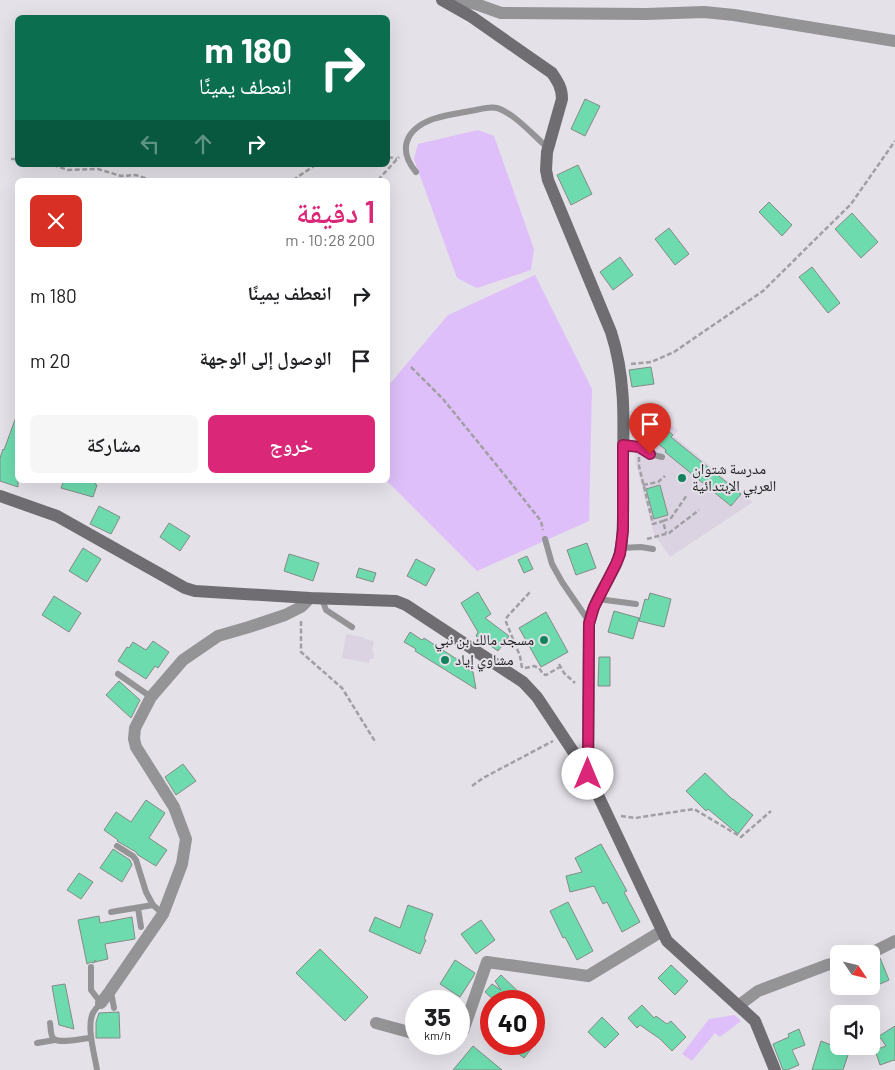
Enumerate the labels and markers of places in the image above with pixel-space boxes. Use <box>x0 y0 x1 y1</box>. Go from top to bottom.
pin <box>629 403 671 454</box>
place label: مدرسة شتوان العربي الإبتدائية <box>692 459 776 498</box>
marker: مدرسة شتوان العربي الإبتدائية <box>676 472 688 484</box>
place label: مسجد مالك بن نبي <box>435 630 534 652</box>
marker: مسجد مالك بن نبي <box>538 634 550 646</box>
place label: مشاوي إياد <box>455 650 514 672</box>
marker: مشاوي إياد <box>439 654 451 666</box>

